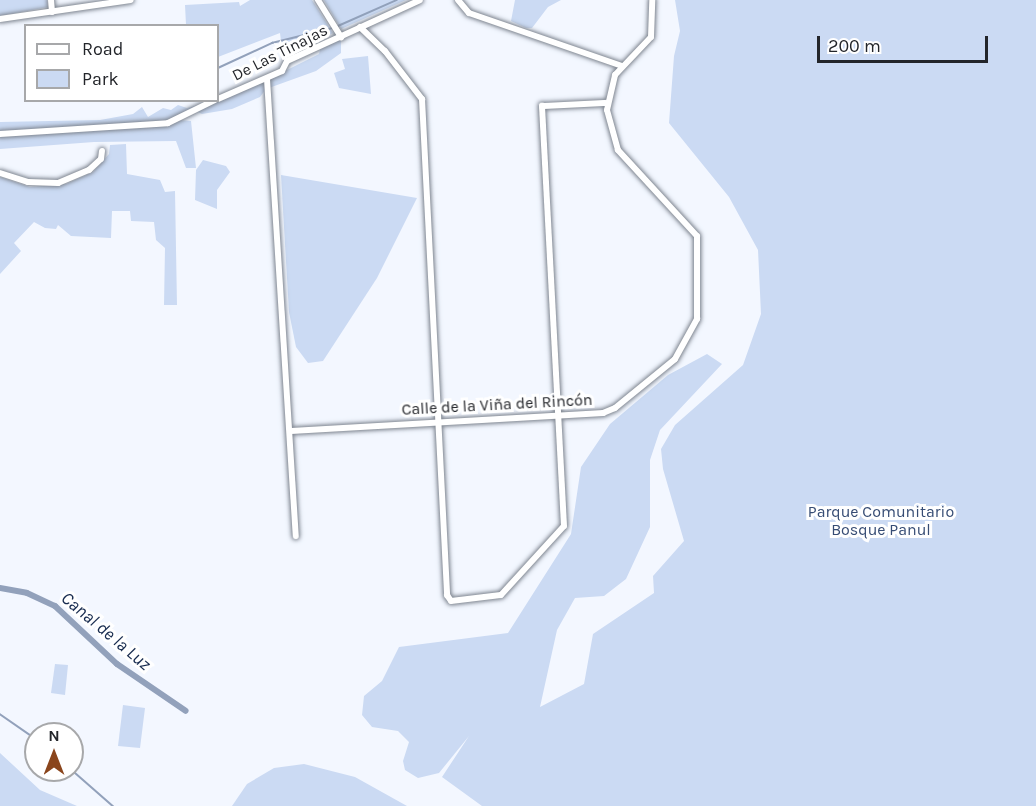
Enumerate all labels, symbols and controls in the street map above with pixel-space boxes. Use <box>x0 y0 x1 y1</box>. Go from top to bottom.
street label: De Las Tinajas <box>229 21 331 85</box>
legend <box>24 24 219 102</box>
scale bar <box>820 24 991 62</box>
text: 200 m <box>828 35 881 57</box>
text: Road <box>82 38 123 60</box>
text: Park <box>82 68 119 90</box>
street label: Calle de la Viña del Rincón <box>401 390 593 420</box>
park label: Parque Comunitario Bosque Panul <box>808 502 954 540</box>
water label: Canal de la Luz <box>57 587 155 675</box>
north arrow <box>24 722 84 782</box>
text: N <box>48 726 60 745</box>

